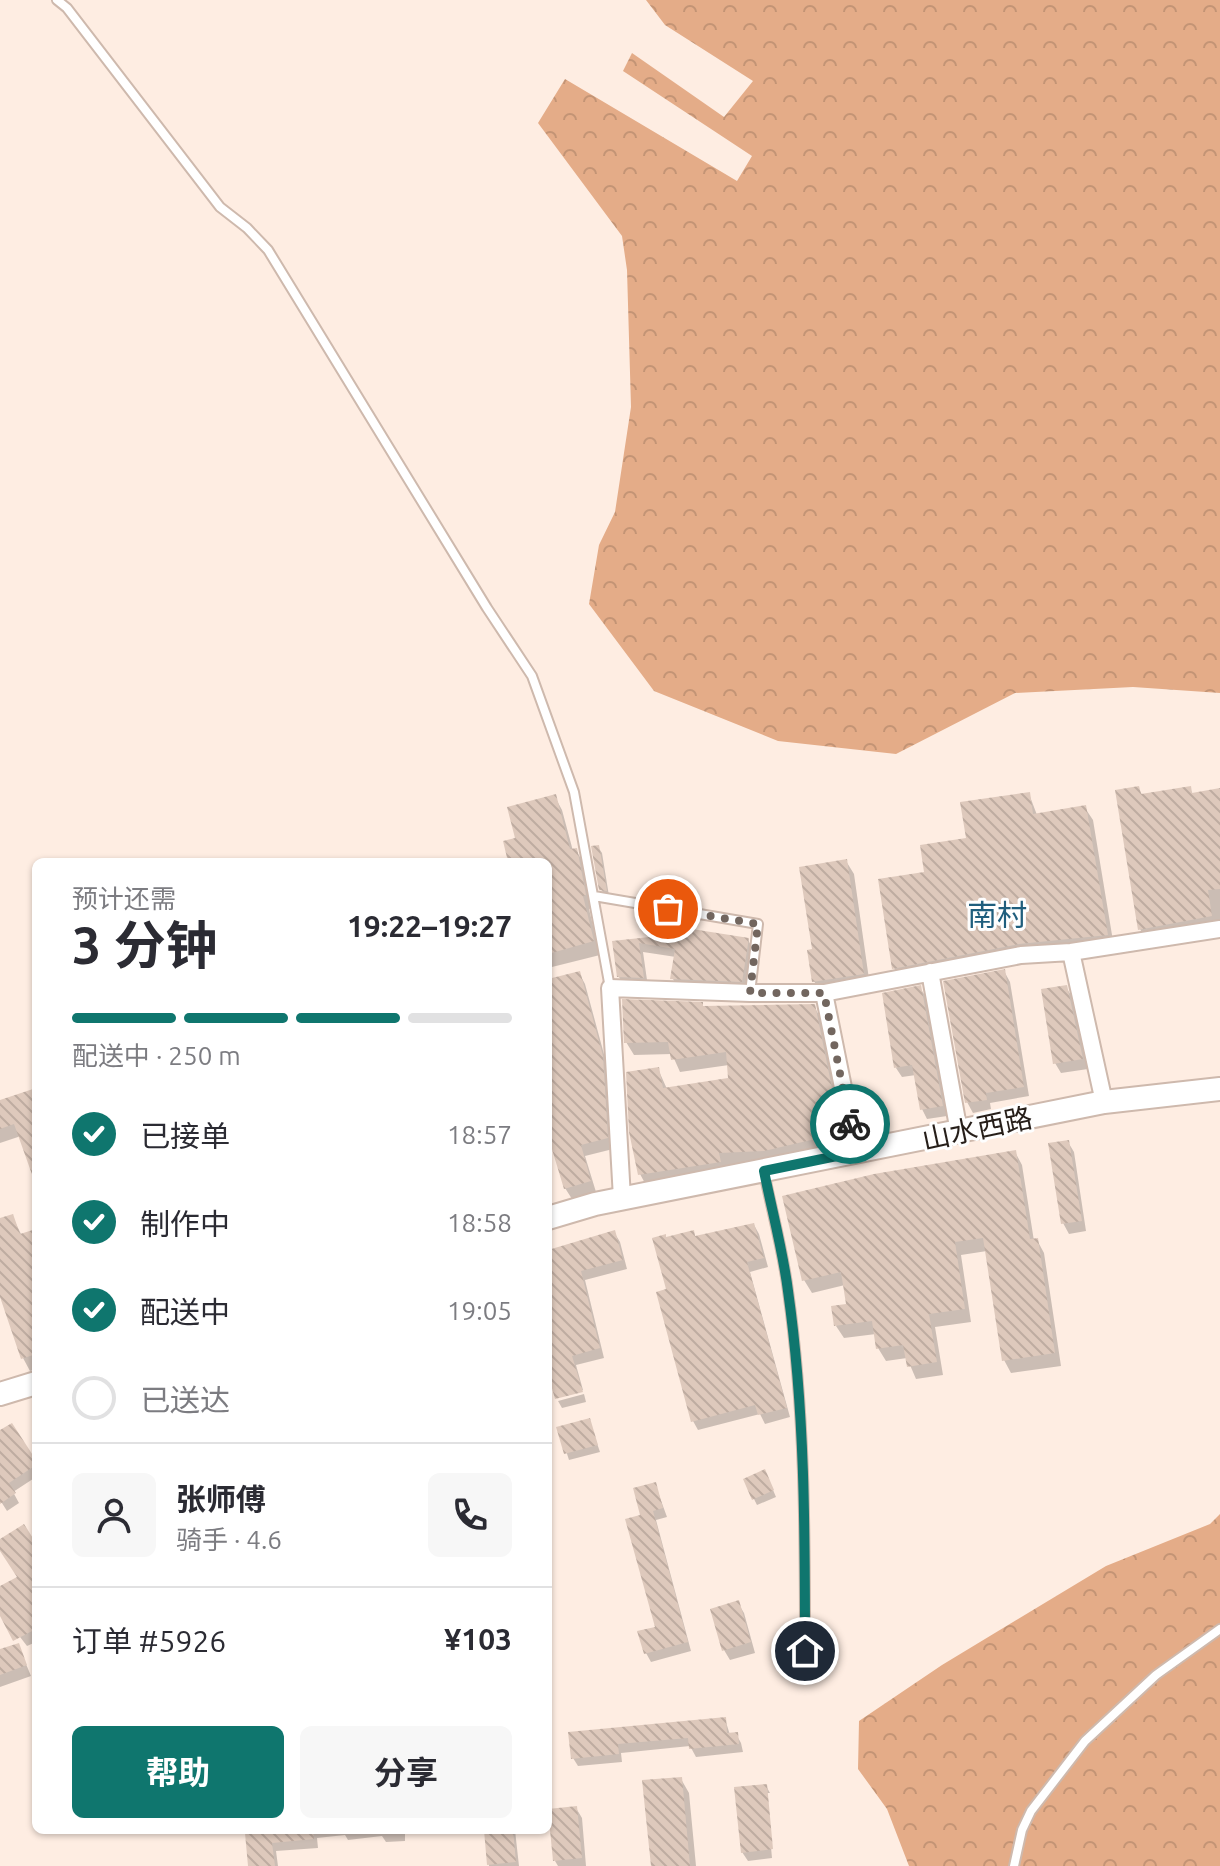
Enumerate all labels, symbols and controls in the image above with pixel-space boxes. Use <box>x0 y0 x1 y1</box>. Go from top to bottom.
pin <box>634 875 702 943</box>
text: 预计还需 <box>72 884 176 913</box>
icon: bag <box>646 887 690 931</box>
district label: 南村 <box>967 898 1027 932</box>
text: 19:22–19:27 <box>347 909 512 943</box>
text: 3 分钟 <box>72 916 218 974</box>
text: 配送中 · 250 m <box>72 1041 241 1070</box>
courier <box>810 1084 890 1164</box>
street label: 山水西路 <box>919 1101 1035 1155</box>
icon: bike <box>828 1102 872 1146</box>
icon: check <box>72 1112 116 1156</box>
text: 已接单 <box>140 1119 230 1153</box>
text: 18:57 <box>447 1120 512 1149</box>
icon: check <box>72 1200 116 1244</box>
text: 制作中 <box>140 1207 230 1241</box>
text: 18:58 <box>447 1208 512 1237</box>
icon: check <box>72 1288 116 1332</box>
text: 配送中 <box>140 1295 230 1329</box>
text: 19:05 <box>447 1296 512 1325</box>
text: 已送达 <box>140 1383 230 1417</box>
button: person <box>72 1473 156 1557</box>
button: phone <box>428 1473 512 1557</box>
text: 张师傅 <box>176 1482 266 1516</box>
text: 骑手 · 4.6 <box>176 1525 282 1554</box>
pin <box>771 1617 839 1685</box>
text: ¥103 <box>444 1622 512 1656</box>
text: 订单 #5926 <box>72 1624 226 1658</box>
icon: home <box>783 1629 827 1673</box>
button: 帮助 <box>72 1726 284 1818</box>
button: 分享 <box>300 1726 512 1818</box>

